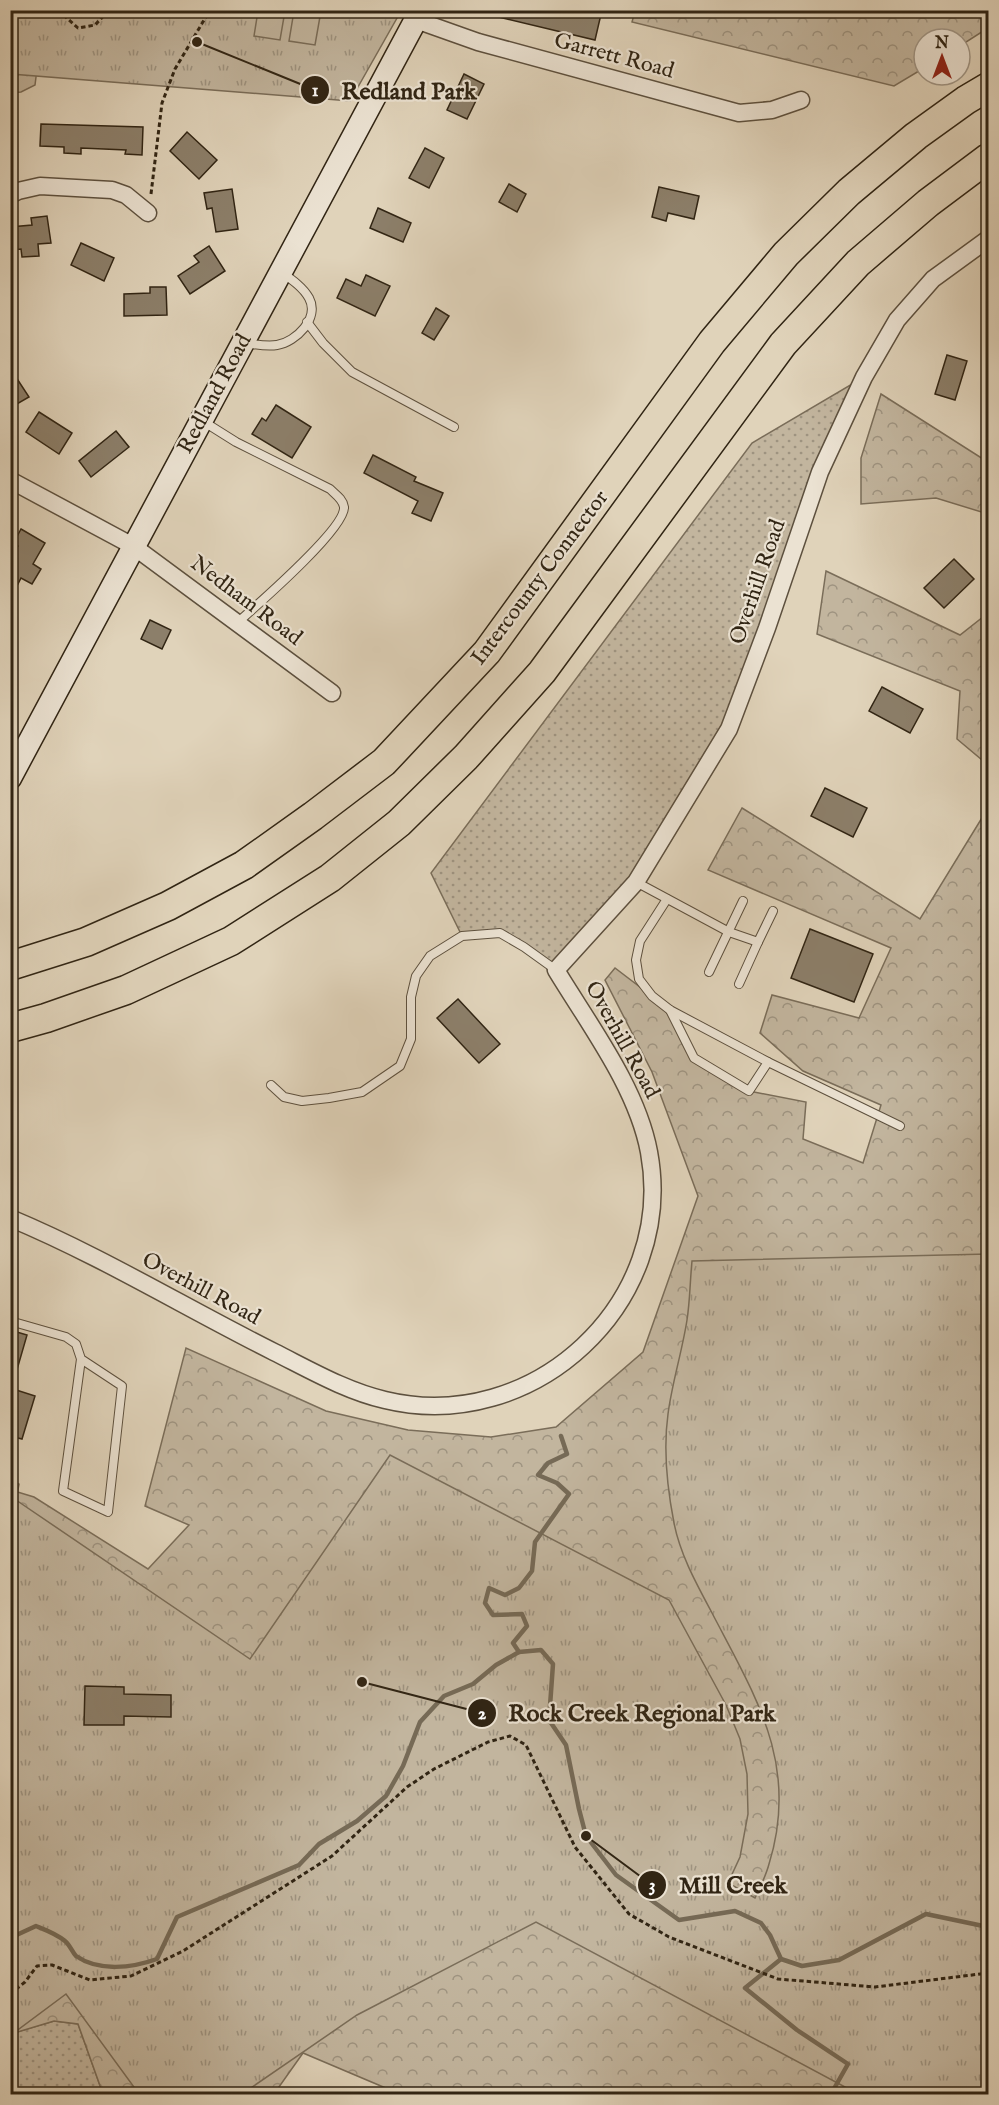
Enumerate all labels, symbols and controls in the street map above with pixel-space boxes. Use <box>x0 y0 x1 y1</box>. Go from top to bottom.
street label: Garrett Road <box>551 27 677 85</box>
north arrow <box>912 27 972 87</box>
text: N <box>934 34 949 54</box>
callout: Redland Park <box>300 69 489 111</box>
text: Redland Park <box>341 77 478 108</box>
text: 1 <box>312 80 319 103</box>
street label: Redland Road <box>172 329 258 459</box>
street label: Intercounty Connector <box>465 485 615 671</box>
street label: Overhill Road <box>724 516 793 648</box>
street label: Nedham Road <box>184 550 308 652</box>
street label: Overhill Road <box>578 976 666 1104</box>
street label: Overhill Road <box>137 1246 265 1332</box>
callout: Rock Creek Regional Park <box>467 1692 788 1734</box>
text: Rock Creek Regional Park <box>508 1699 777 1730</box>
text: 2 <box>478 1703 487 1726</box>
callout: Mill Creek <box>637 1864 799 1906</box>
text: Mill Creek <box>679 1871 788 1902</box>
text: 3 <box>649 1875 655 1898</box>

